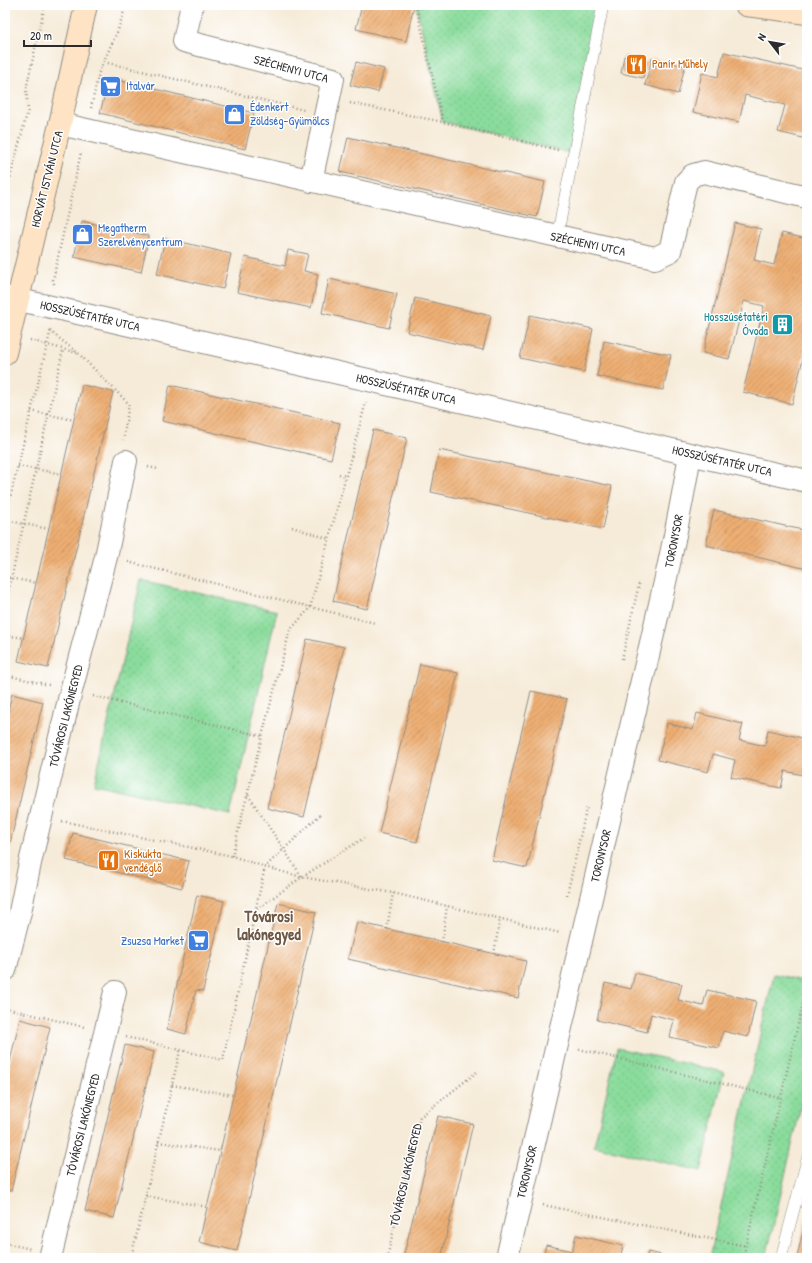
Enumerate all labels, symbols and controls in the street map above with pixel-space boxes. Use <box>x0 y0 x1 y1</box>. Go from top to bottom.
scale bar <box>24 22 91 48</box>
north arrow <box>750 22 790 62</box>
text: 20 m <box>30 27 52 44</box>
text: N <box>754 31 769 43</box>
street label: SZÉCHENYI UTCA <box>252 50 330 87</box>
restaurant icon: Panír Műhely <box>623 51 649 77</box>
place label: Panír Műhely <box>652 55 708 72</box>
supermarket icon: Italvár <box>97 73 123 99</box>
place label: Italvár <box>126 77 155 94</box>
place label: Édenkert Zöldség-Gyümölcs <box>250 98 330 129</box>
shop icon: Édenkert Zöldség-Gyümölcs <box>221 101 247 127</box>
street label: HORVÁT ISTVÁN UTCA <box>26 129 67 229</box>
place label: Megatherm Szerelvénycentrum <box>98 219 183 250</box>
shop icon: Megatherm Szerelvénycentrum <box>70 222 96 248</box>
street label: SZÉCHENYI UTCA <box>549 227 627 260</box>
street label: HOSSZÚSÉTATÉR UTCA <box>38 296 142 335</box>
place label: Hosszúsétatéri Óvoda <box>704 308 768 339</box>
building icon: Hosszúsétatéri Óvoda <box>770 311 796 337</box>
street label: HOSSZÚSÉTATÉR UTCA <box>354 369 458 408</box>
street label: HOSSZÚSÉTATÉR UTCA <box>670 441 774 480</box>
street label: TORONYSOR <box>660 512 687 569</box>
street label: TÓVÁROSI LAKÓNEGYED <box>45 663 87 769</box>
street label: TORONYSOR <box>586 827 615 884</box>
place label: Kiskukta vendéglő <box>124 845 162 876</box>
restaurant icon: Kiskukta vendéglő <box>95 848 121 874</box>
district label: Tóvárosi lakónegyed <box>237 905 302 946</box>
supermarket icon: Zsuzsa Market <box>186 928 212 954</box>
place label: Zsuzsa Market <box>121 932 185 949</box>
street label: TÓVÁROSI LAKÓNEGYED <box>62 1072 104 1178</box>
street label: TÓVÁROSI LAKÓNEGYED <box>385 1121 426 1228</box>
street label: TORONYSOR <box>512 1143 541 1200</box>

